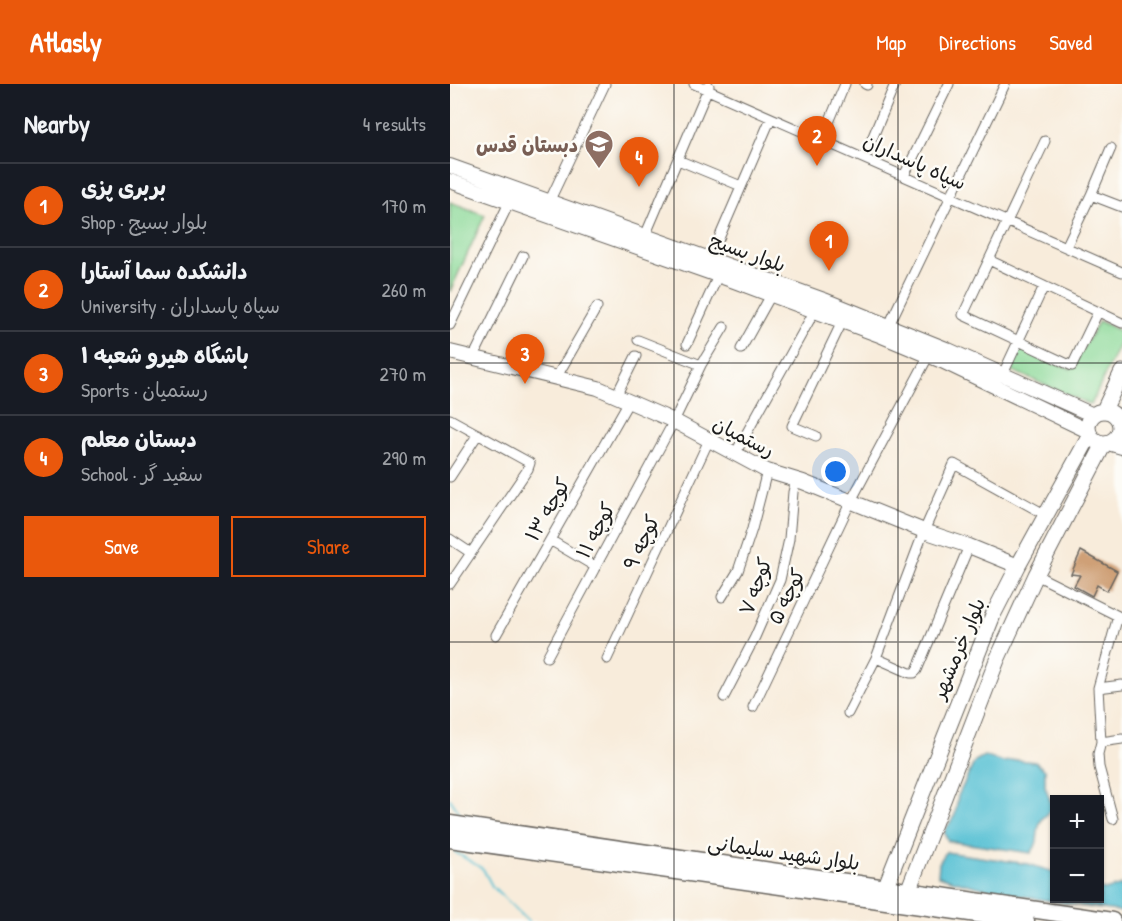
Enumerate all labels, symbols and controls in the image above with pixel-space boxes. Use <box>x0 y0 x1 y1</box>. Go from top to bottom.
text: Atlasly <box>30 23 102 61</box>
text: Map <box>876 28 906 57</box>
text: Directions <box>939 28 1016 57</box>
text: Saved <box>1049 28 1092 57</box>
text: Nearby <box>24 106 90 141</box>
text: 4 results <box>363 110 426 137</box>
pin: 2 <box>798 116 836 166</box>
street label: سپاه پاسداران <box>859 126 971 196</box>
school or university icon: دبستان قدس <box>583 128 615 170</box>
place label: دبستان قدس <box>476 131 578 158</box>
pin: 4 <box>620 138 658 187</box>
text: بربری پزی <box>81 172 166 202</box>
text: 1 <box>40 192 47 219</box>
text: 170 m <box>382 192 426 219</box>
text: Shop · بلوار بسیج <box>81 208 207 235</box>
pin: 1 <box>810 222 848 271</box>
street label: بلوار بسیج <box>706 226 790 279</box>
text: دانشکده سما آستارا <box>81 256 247 286</box>
text: 2 <box>39 276 48 303</box>
text: 260 m <box>382 276 426 303</box>
text: University · سپاه پاسداران <box>81 292 280 319</box>
pin: 3 <box>506 334 544 384</box>
text: باشگاه هیرو شعبه ۱ <box>81 340 249 370</box>
text: 3 <box>39 360 48 387</box>
text: 270 m <box>380 360 426 387</box>
text: Sports · رستمیان <box>81 376 208 403</box>
street label: رستمیان <box>709 409 779 463</box>
text: دبستان معلم <box>81 424 197 454</box>
text: 4 <box>40 444 47 471</box>
text: 290 m <box>382 444 426 471</box>
your location <box>821 457 850 486</box>
text: School · سفید گر <box>81 460 203 487</box>
street label: کوچه ۱۳ <box>518 472 576 546</box>
street label: کوچه ۱۱ <box>569 497 621 563</box>
street label: کوچه ۹ <box>617 510 665 574</box>
button: Save <box>24 516 219 577</box>
button: Share <box>231 516 426 577</box>
street label: کوچه ۷ <box>732 553 778 619</box>
street label: کوچه ۵ <box>761 563 811 629</box>
street label: بلوار خرمشهر <box>924 593 991 705</box>
map controls <box>1050 795 1104 903</box>
button: + <box>1050 795 1104 849</box>
street label: بلوار شهید سلیمانی <box>706 828 862 876</box>
button: − <box>1050 849 1104 903</box>

